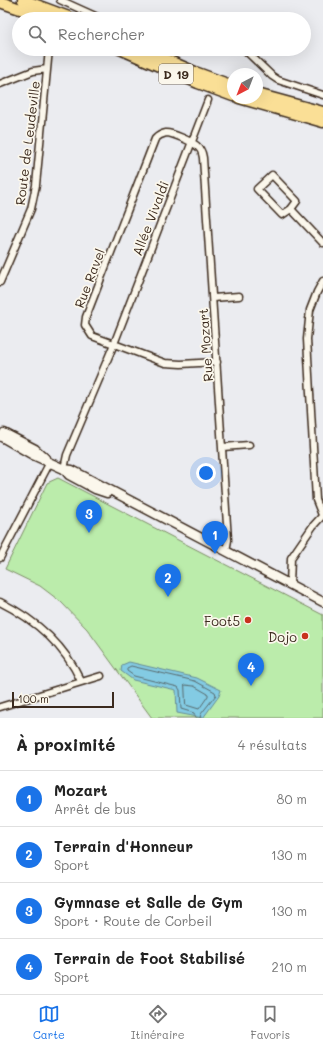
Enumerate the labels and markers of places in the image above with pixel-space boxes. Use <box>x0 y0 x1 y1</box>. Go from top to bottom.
pin: 3 <box>76 500 102 533</box>
pin: 1 <box>202 521 228 554</box>
pin: 2 <box>155 564 181 597</box>
place label: Foot5 <box>204 612 240 629</box>
marker: Foot5 <box>243 615 253 625</box>
place label: Dojo <box>268 628 297 645</box>
marker: Dojo <box>300 631 310 641</box>
pin: 4 <box>238 653 264 686</box>

